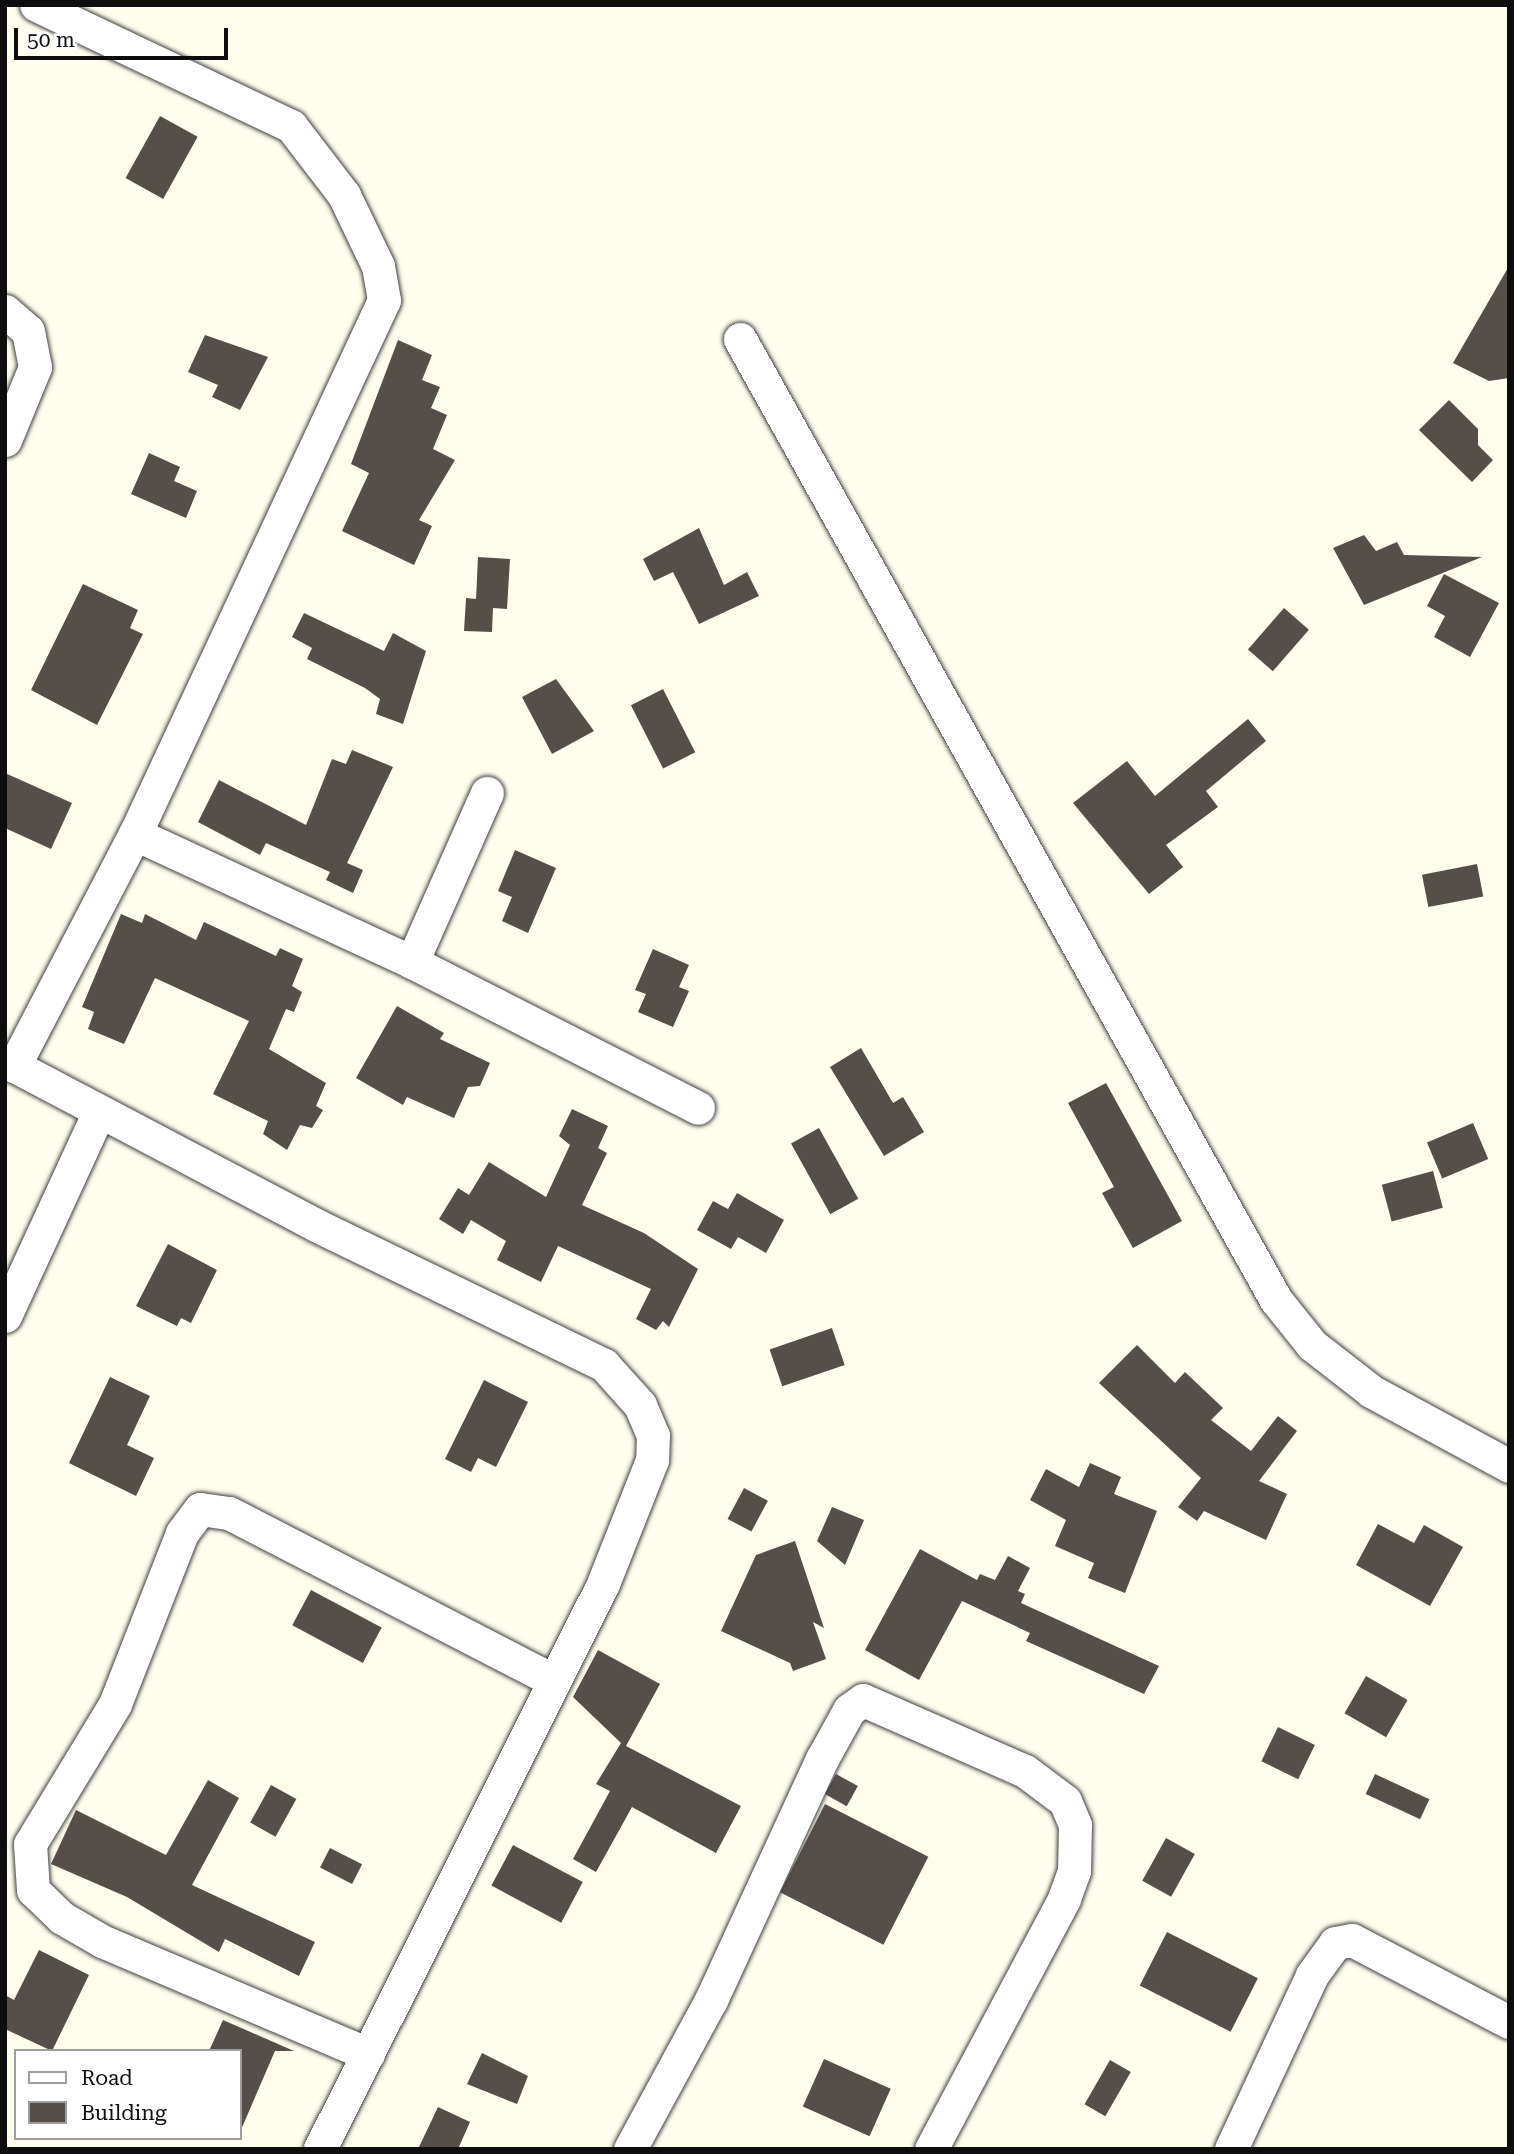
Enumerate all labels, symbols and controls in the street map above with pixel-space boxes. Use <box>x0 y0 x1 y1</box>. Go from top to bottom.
scale bar <box>18 14 231 58</box>
text: 50 m <box>27 28 75 52</box>
legend <box>14 2049 242 2140</box>
text: Road <box>81 2066 133 2090</box>
text: Building <box>81 2101 167 2125</box>

